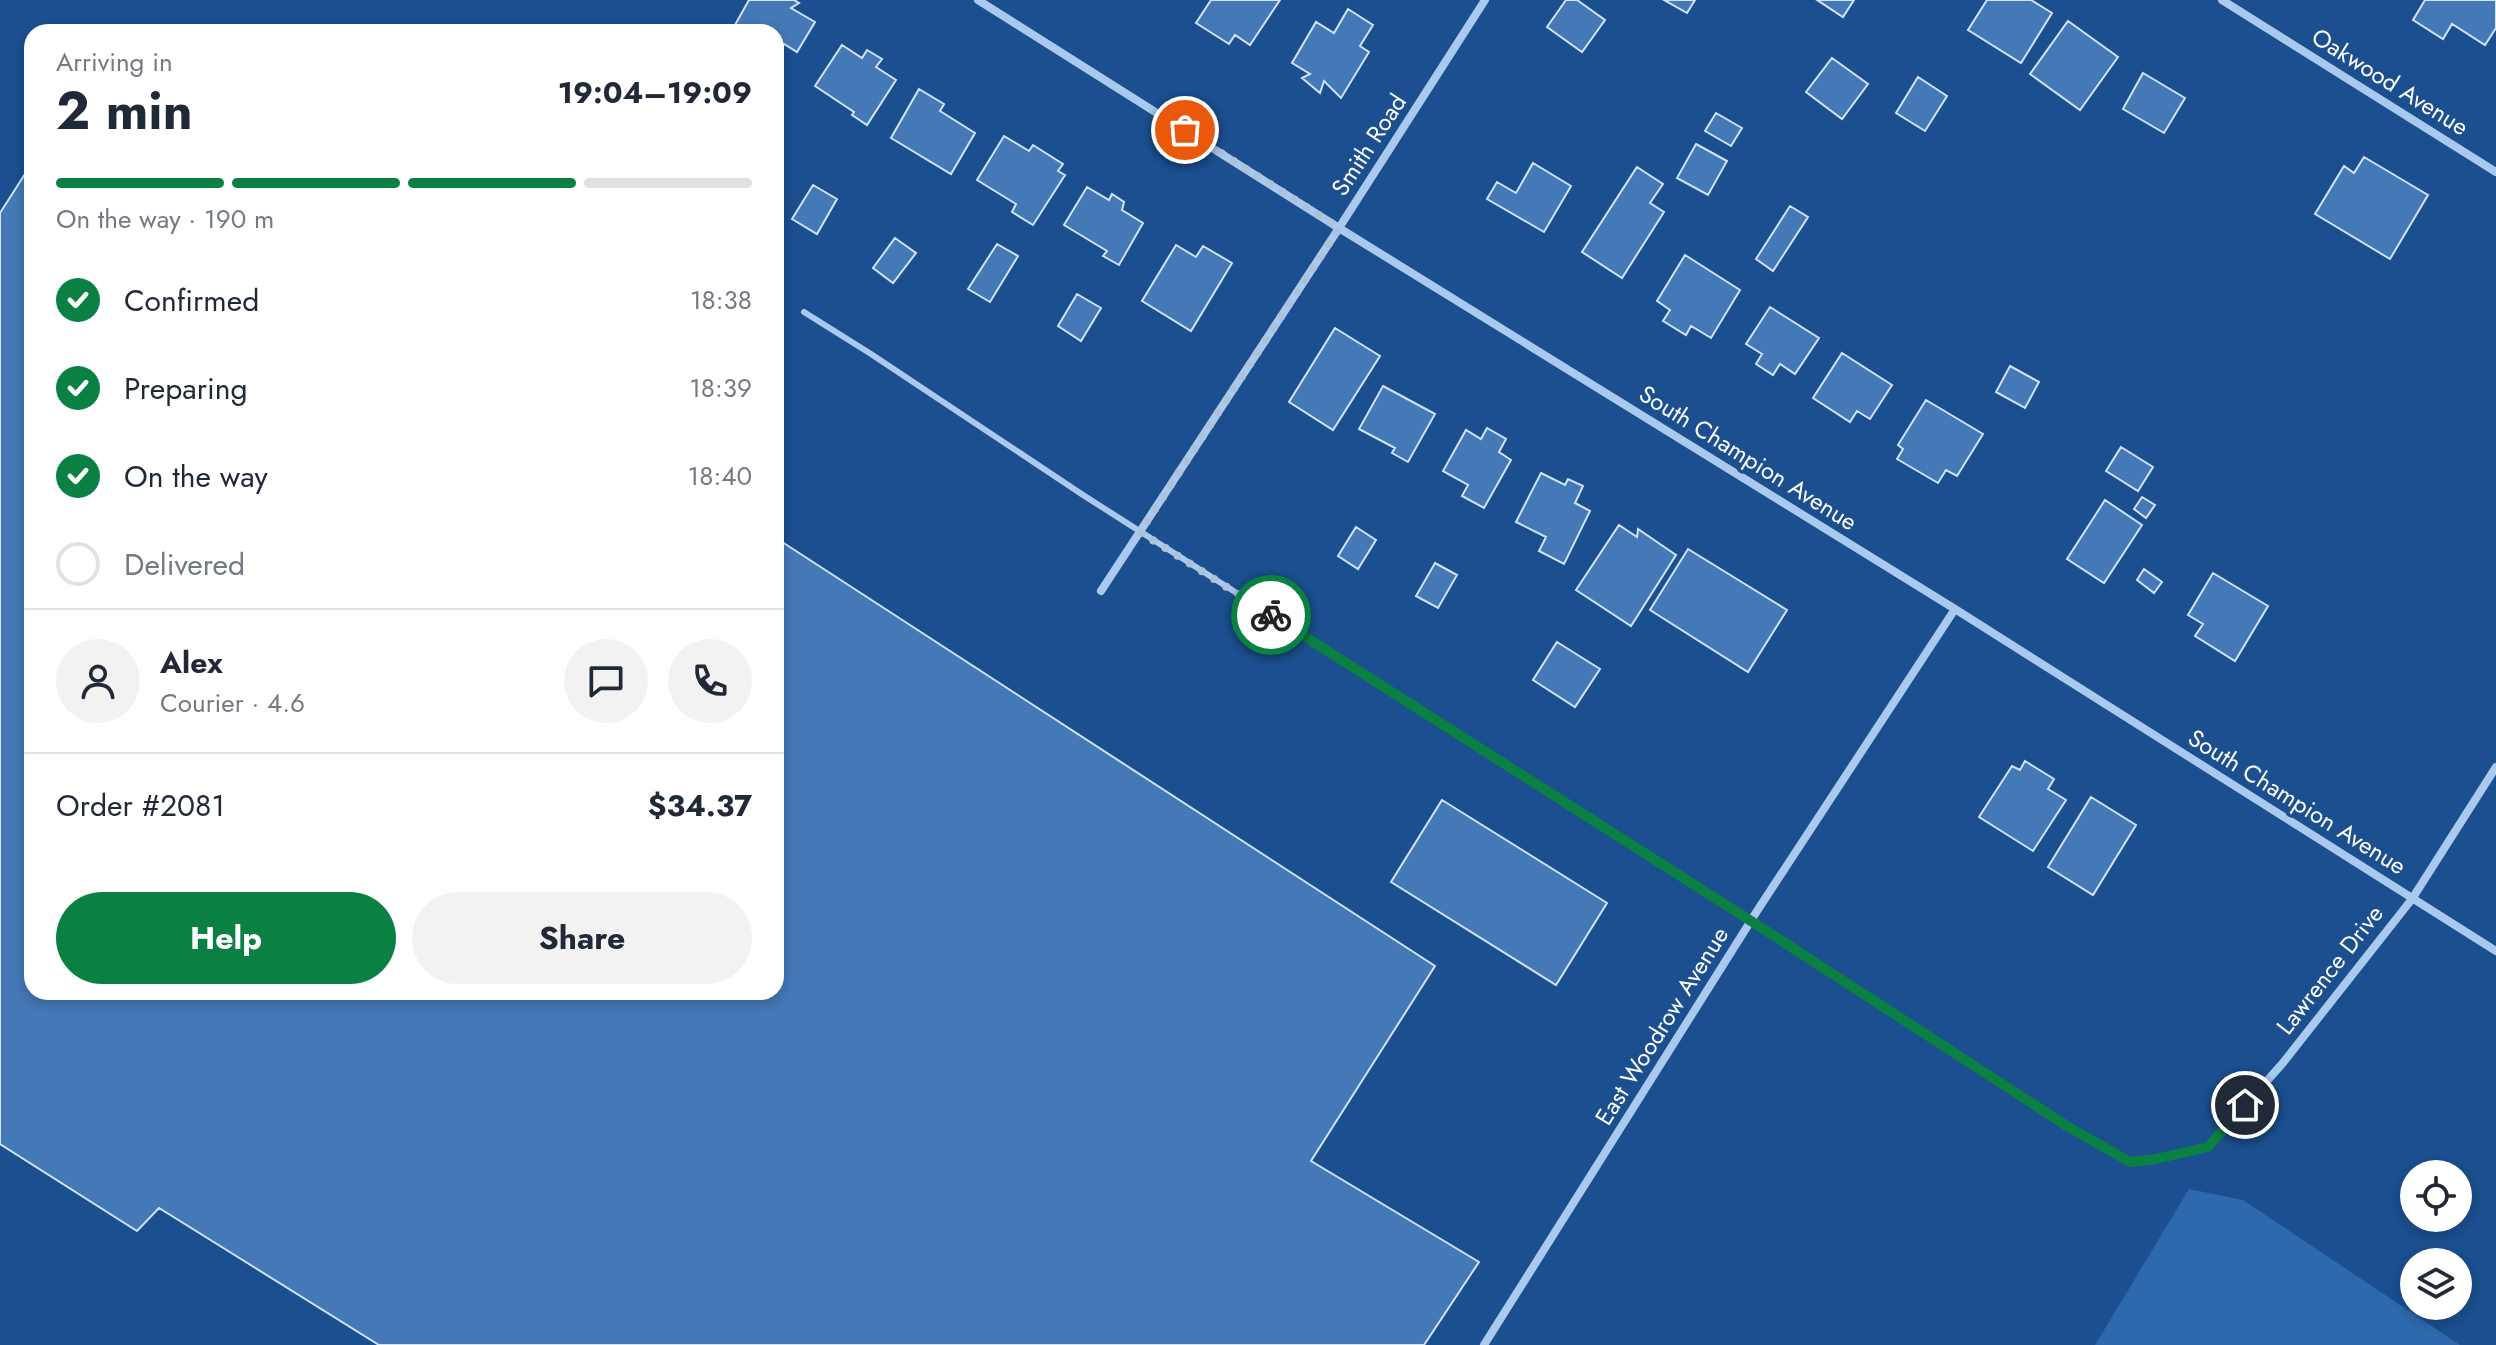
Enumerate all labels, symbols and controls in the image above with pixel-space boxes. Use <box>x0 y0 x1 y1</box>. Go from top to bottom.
street label: Oakwood Avenue <box>2305 19 2476 144</box>
text: Arriving in <box>56 43 173 81</box>
text: 19:04–19:09 <box>558 71 752 114</box>
text: 2 min <box>56 73 193 149</box>
street label: Smith Road <box>1322 87 1415 203</box>
pin <box>1151 96 1219 164</box>
icon: bag <box>1163 108 1207 152</box>
text: On the way · 190 m <box>56 200 274 238</box>
icon: check <box>56 278 100 322</box>
text: Confirmed <box>124 279 259 322</box>
text: 18:38 <box>690 281 752 319</box>
icon: check <box>56 366 100 410</box>
text: Preparing <box>124 367 248 410</box>
text: 18:39 <box>689 369 752 407</box>
street label: South Champion Avenue <box>1632 376 1864 539</box>
icon: check <box>56 454 100 498</box>
text: On the way <box>124 455 268 498</box>
text: 18:40 <box>688 457 752 495</box>
text: Delivered <box>124 543 245 586</box>
courier <box>1231 575 1311 655</box>
icon: bike <box>1249 593 1293 637</box>
button: person <box>56 639 140 723</box>
button: chat <box>564 639 648 723</box>
button: phone <box>668 639 752 723</box>
text: Alex <box>160 641 223 684</box>
text: Courier · 4.6 <box>160 684 305 722</box>
street label: South Champion Avenue <box>2181 720 2413 883</box>
text: Order #2081 <box>56 784 225 827</box>
text: $34.37 <box>648 784 752 827</box>
button: Help <box>56 892 396 984</box>
button: Share <box>412 892 752 984</box>
street label: Lawrence Drive <box>2268 898 2391 1042</box>
street label: East Woodrow Avenue <box>1586 920 1737 1132</box>
pin <box>2211 1071 2279 1139</box>
icon: home <box>2223 1083 2267 1127</box>
map controls <box>2400 1160 2472 1320</box>
button: locate <box>2400 1160 2472 1232</box>
button: layers <box>2400 1248 2472 1320</box>

